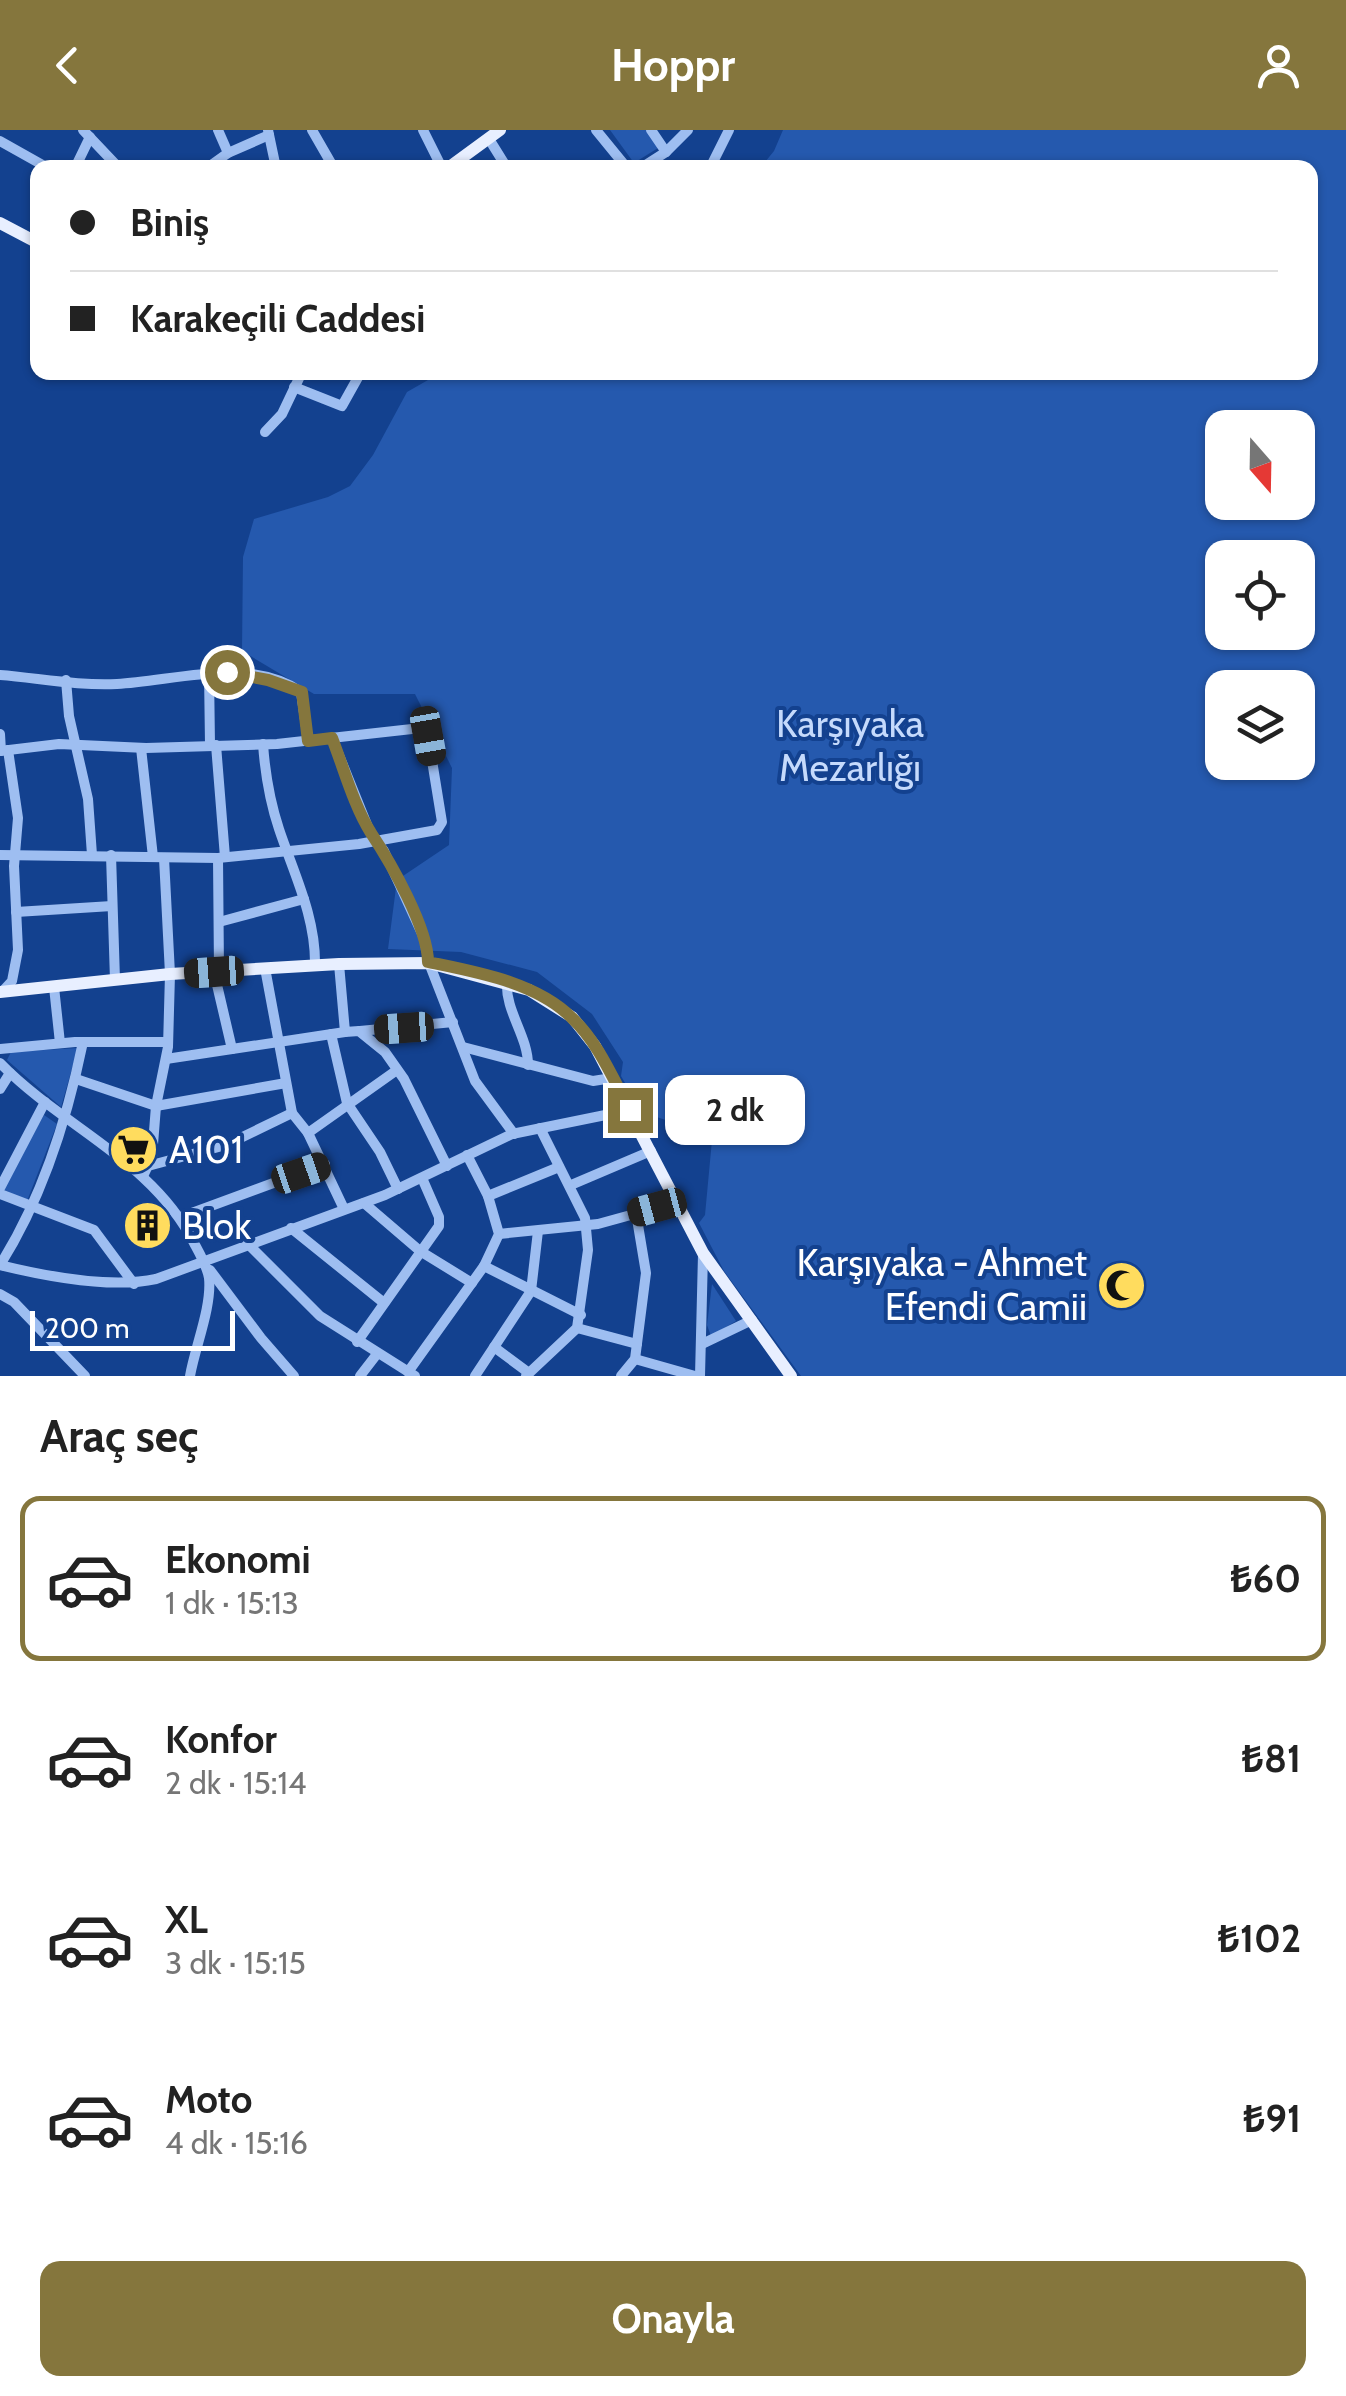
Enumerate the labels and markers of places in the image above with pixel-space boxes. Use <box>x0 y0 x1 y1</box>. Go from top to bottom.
supermarket icon: A101 <box>108 1124 160 1176</box>
place label: A101 <box>169 1126 243 1173</box>
building icon: Blok <box>121 1200 173 1252</box>
place label: Blok <box>182 1202 251 1249</box>
place label: Karşıyaka - Ahmet Efendi Camii <box>796 1239 1087 1330</box>
mosque icon: Karşıyaka - Ahmet Efendi Camii <box>1096 1259 1148 1311</box>

